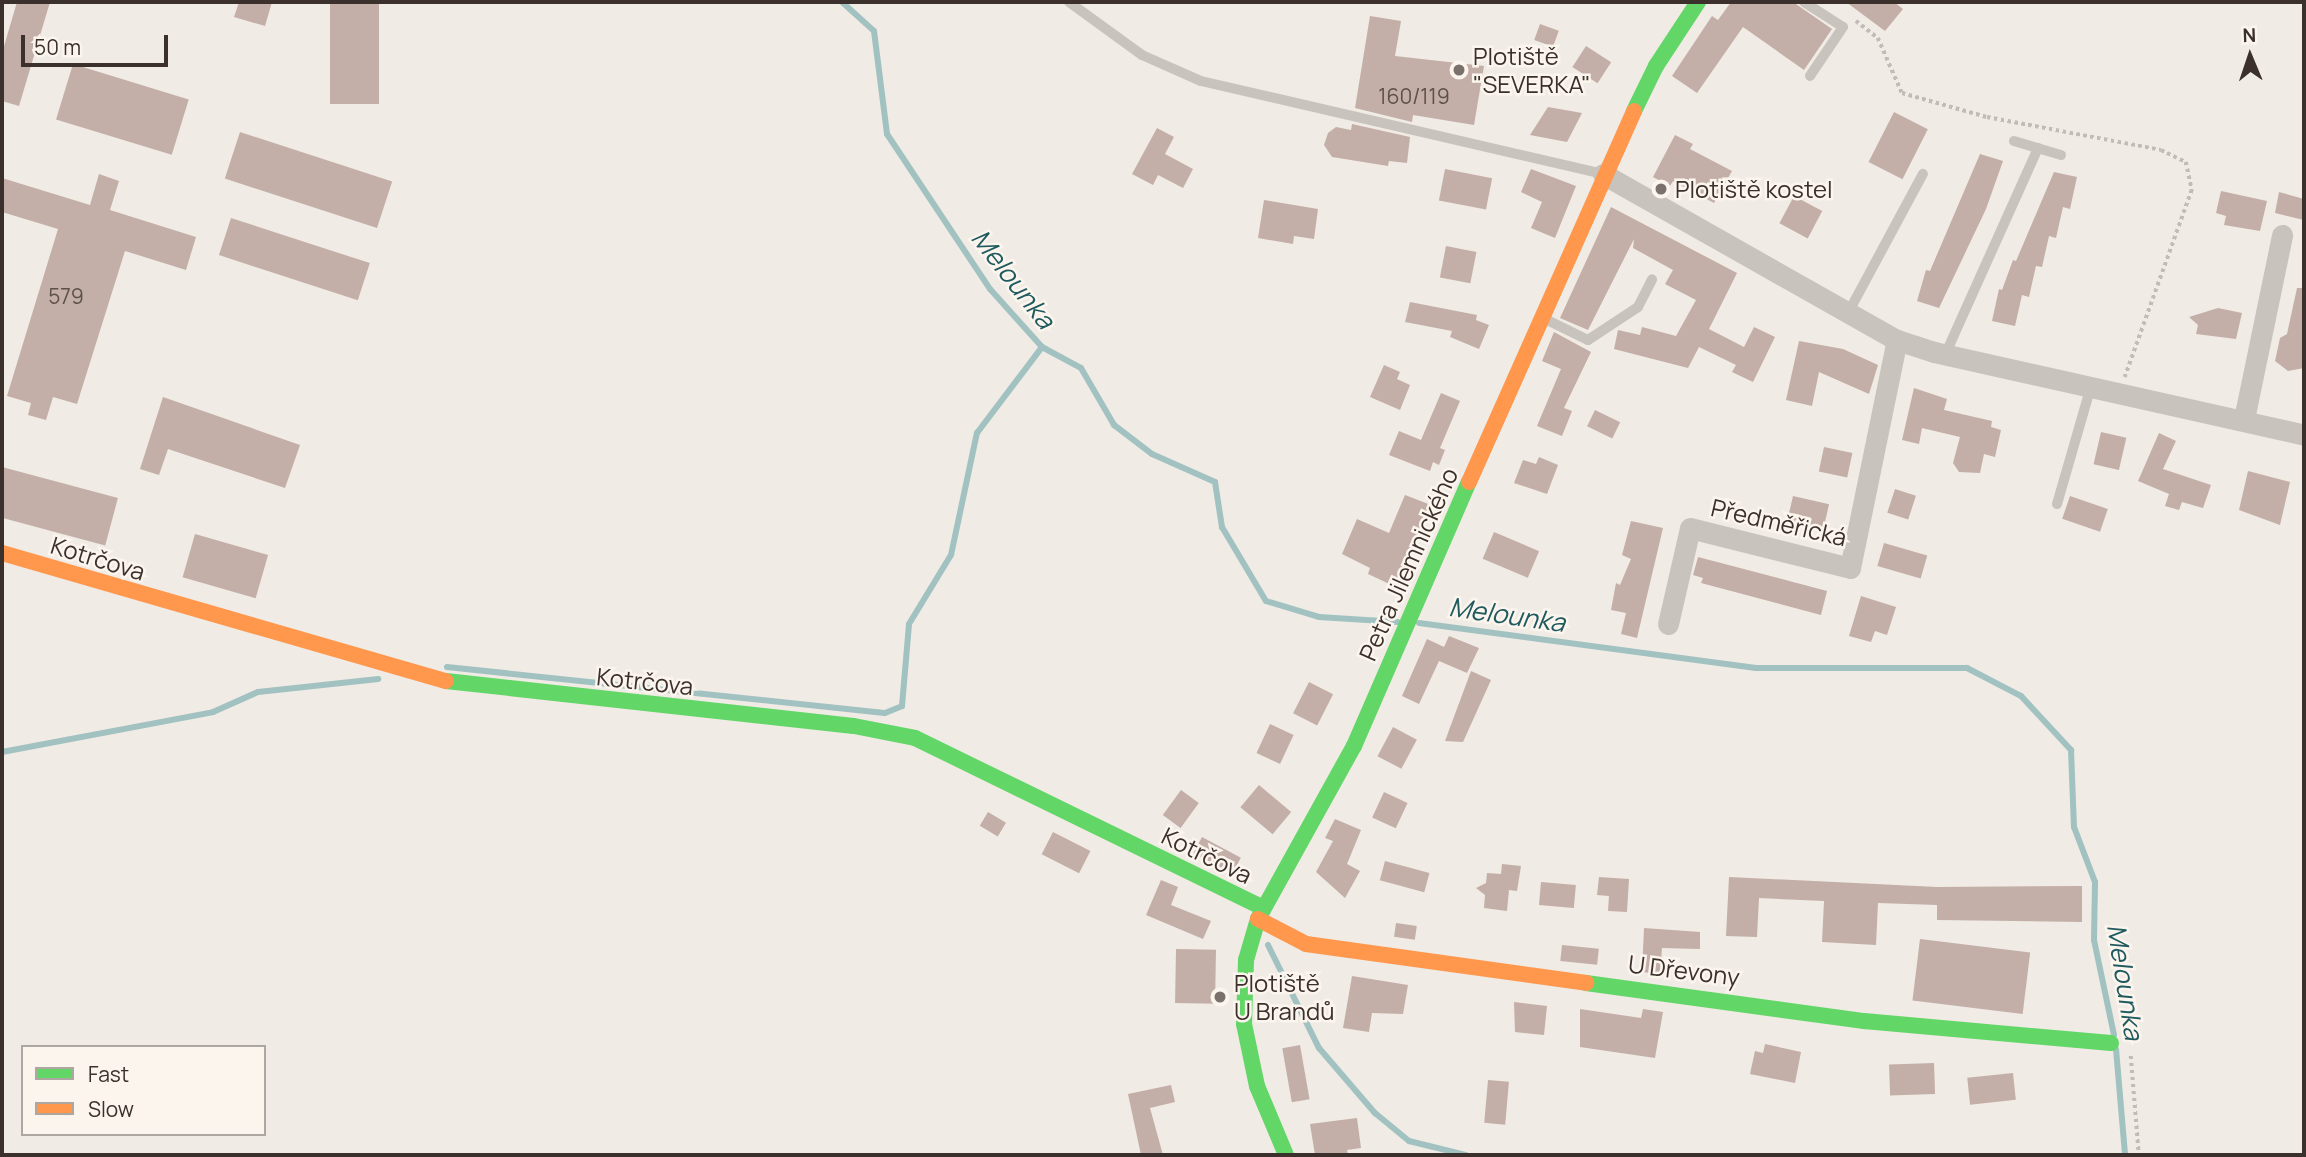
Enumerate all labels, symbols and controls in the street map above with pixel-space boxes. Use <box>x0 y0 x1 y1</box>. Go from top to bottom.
scale bar <box>24 21 172 65</box>
north arrow <box>2215 21 2285 91</box>
text: N <box>2242 22 2257 48</box>
text: 50 m <box>34 33 81 61</box>
place label: Plotiště "SEVERKA" <box>1473 42 1591 98</box>
marker: Plotiště "SEVERKA" <box>1451 62 1467 78</box>
house number: 160/119 <box>1378 83 1450 109</box>
place label: Plotiště kostel <box>1675 175 1833 203</box>
marker: Plotiště kostel <box>1653 181 1669 197</box>
water label: Melounka <box>965 223 1061 335</box>
house number: 579 <box>48 283 84 309</box>
street label: Petra Jilemnického <box>1353 463 1463 665</box>
street label: Předměřická <box>1708 492 1850 552</box>
street label: Kotrčova <box>47 530 149 586</box>
water label: Melounka <box>1447 591 1567 639</box>
street label: Kotrčova <box>595 662 695 700</box>
street label: Kotrčova <box>1157 821 1257 889</box>
water label: Melounka <box>2100 922 2150 1042</box>
street label: U Dřevony <box>1627 949 1741 991</box>
place label: Plotiště U Brandů <box>1234 969 1335 1025</box>
marker: Plotiště U Brandů <box>1212 989 1228 1005</box>
legend <box>21 1045 266 1136</box>
text: Fast <box>88 1060 129 1088</box>
text: Slow <box>88 1095 134 1123</box>

